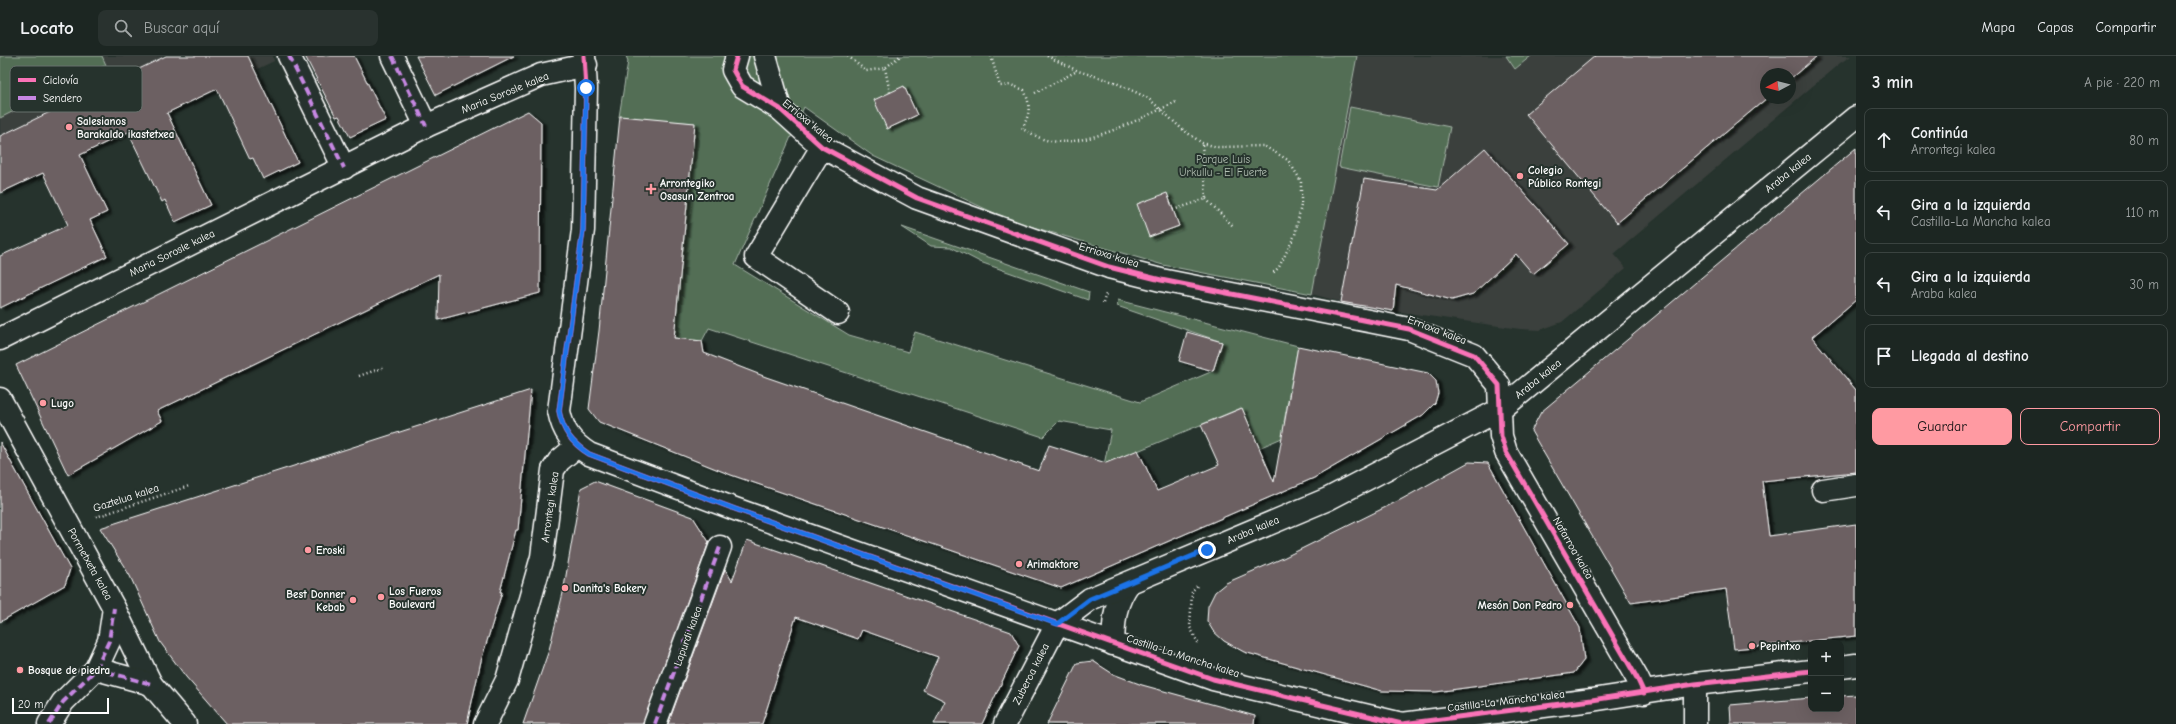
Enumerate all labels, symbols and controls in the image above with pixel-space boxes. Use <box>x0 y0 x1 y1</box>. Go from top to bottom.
search box <box>98 10 378 46</box>
text: Locato <box>20 17 74 39</box>
icon: search <box>112 17 134 39</box>
text: Buscar aquí <box>144 19 219 37</box>
text: Mapa <box>1982 19 2015 36</box>
text: Capas <box>2037 19 2073 36</box>
text: Compartir <box>2095 19 2156 36</box>
legend <box>10 66 142 112</box>
north arrow <box>1760 68 1796 104</box>
street label: Maria Sorosle kalea <box>459 69 551 117</box>
text: 3 min <box>1872 73 1913 92</box>
text: Ciclovía <box>43 74 78 87</box>
text: A pie · 220 m <box>2084 75 2160 90</box>
route start <box>577 79 595 97</box>
text: Sendero <box>43 92 82 105</box>
street label: Errioxa kalea <box>780 96 836 146</box>
place label: Salesianos Barakaldo ikastetxea <box>77 115 174 141</box>
marker: Salesianos Barakaldo ikastetxea <box>64 122 74 132</box>
text: Continúa <box>1911 124 1968 142</box>
icon: ahead <box>1873 129 1895 151</box>
text: 80 m <box>2129 133 2159 148</box>
text: Arrontegi kalea <box>1911 142 1996 157</box>
street label: Araba kalea <box>1762 150 1814 196</box>
park label: Parque Luis Urkullu - El Fuerte <box>1179 153 1267 179</box>
place label: Colegio Público Rontegi <box>1528 164 1601 190</box>
marker: Colegio Público Rontegi <box>1515 171 1525 181</box>
place label: Arrontegiko Osasun Zentroa <box>660 177 734 203</box>
marker: Arrontegiko Osasun Zentroa <box>645 183 657 195</box>
text: Gira a la izquierda <box>1911 196 2031 214</box>
icon: left <box>1873 201 1895 223</box>
text: 110 m <box>2126 205 2159 220</box>
text: Castilla-La Mancha kalea <box>1911 214 2051 229</box>
street label: Maria Sorosle kalea <box>127 227 217 279</box>
street label: Errioxa kalea <box>1077 240 1141 270</box>
text: Gira a la izquierda <box>1911 268 2031 286</box>
icon: left <box>1873 273 1895 295</box>
text: 30 m <box>2129 277 2159 292</box>
text: Araba kalea <box>1911 286 1977 301</box>
street label: Errioxa kalea <box>1406 313 1468 347</box>
icon: arrive <box>1873 345 1895 367</box>
text: Llegada al destino <box>1911 347 2029 365</box>
street label: Araba kalea <box>1512 356 1564 402</box>
place label: Lugo <box>51 397 74 410</box>
marker: Lugo <box>38 398 48 408</box>
button: Guardar <box>1872 408 2012 445</box>
button: Compartir <box>2020 408 2160 445</box>
street label: Arrontegi kalea <box>539 471 561 543</box>
street label: Gaztelua kalea <box>91 481 161 515</box>
street label: Araba kalea <box>1225 513 1281 547</box>
street label: Nafarroa kalea <box>1550 515 1596 581</box>
street label: Pormetxeta kalea <box>65 526 115 602</box>
route end <box>1198 541 1216 559</box>
place label: Eroski <box>316 544 345 557</box>
marker: Eroski <box>303 545 313 555</box>
place label: Arimaktore <box>1027 558 1079 571</box>
marker: Arimaktore <box>1014 559 1024 569</box>
place label: Danita's Bakery <box>573 582 646 595</box>
marker: Danita's Bakery <box>560 583 570 593</box>
place label: Los Fueros Boulevard <box>389 585 441 611</box>
place label: Best Donner Kebab <box>286 588 346 614</box>
marker: Los Fueros Boulevard <box>376 592 386 602</box>
marker: Best Donner Kebab <box>348 595 358 605</box>
place label: Mesón Don Pedro <box>1478 599 1562 612</box>
marker: Mesón Don Pedro <box>1565 600 1575 610</box>
street label: Lapurdi kalea <box>671 604 705 668</box>
street label: Castilla-La Mancha kalea <box>1125 632 1241 680</box>
place label: Pepintxo <box>1760 640 1801 653</box>
map controls <box>1808 640 1844 712</box>
button: + <box>1808 640 1844 676</box>
street label: Zuberoa kalea <box>1010 641 1052 707</box>
marker: Pepintxo <box>1747 641 1757 651</box>
place label: Bosque de piedra <box>28 664 110 677</box>
marker: Bosque de piedra <box>15 665 25 675</box>
button: − <box>1808 676 1844 712</box>
street label: Castilla-La Mancha kalea <box>1447 687 1565 715</box>
scale bar <box>12 696 109 715</box>
text: 20 m <box>18 698 43 711</box>

